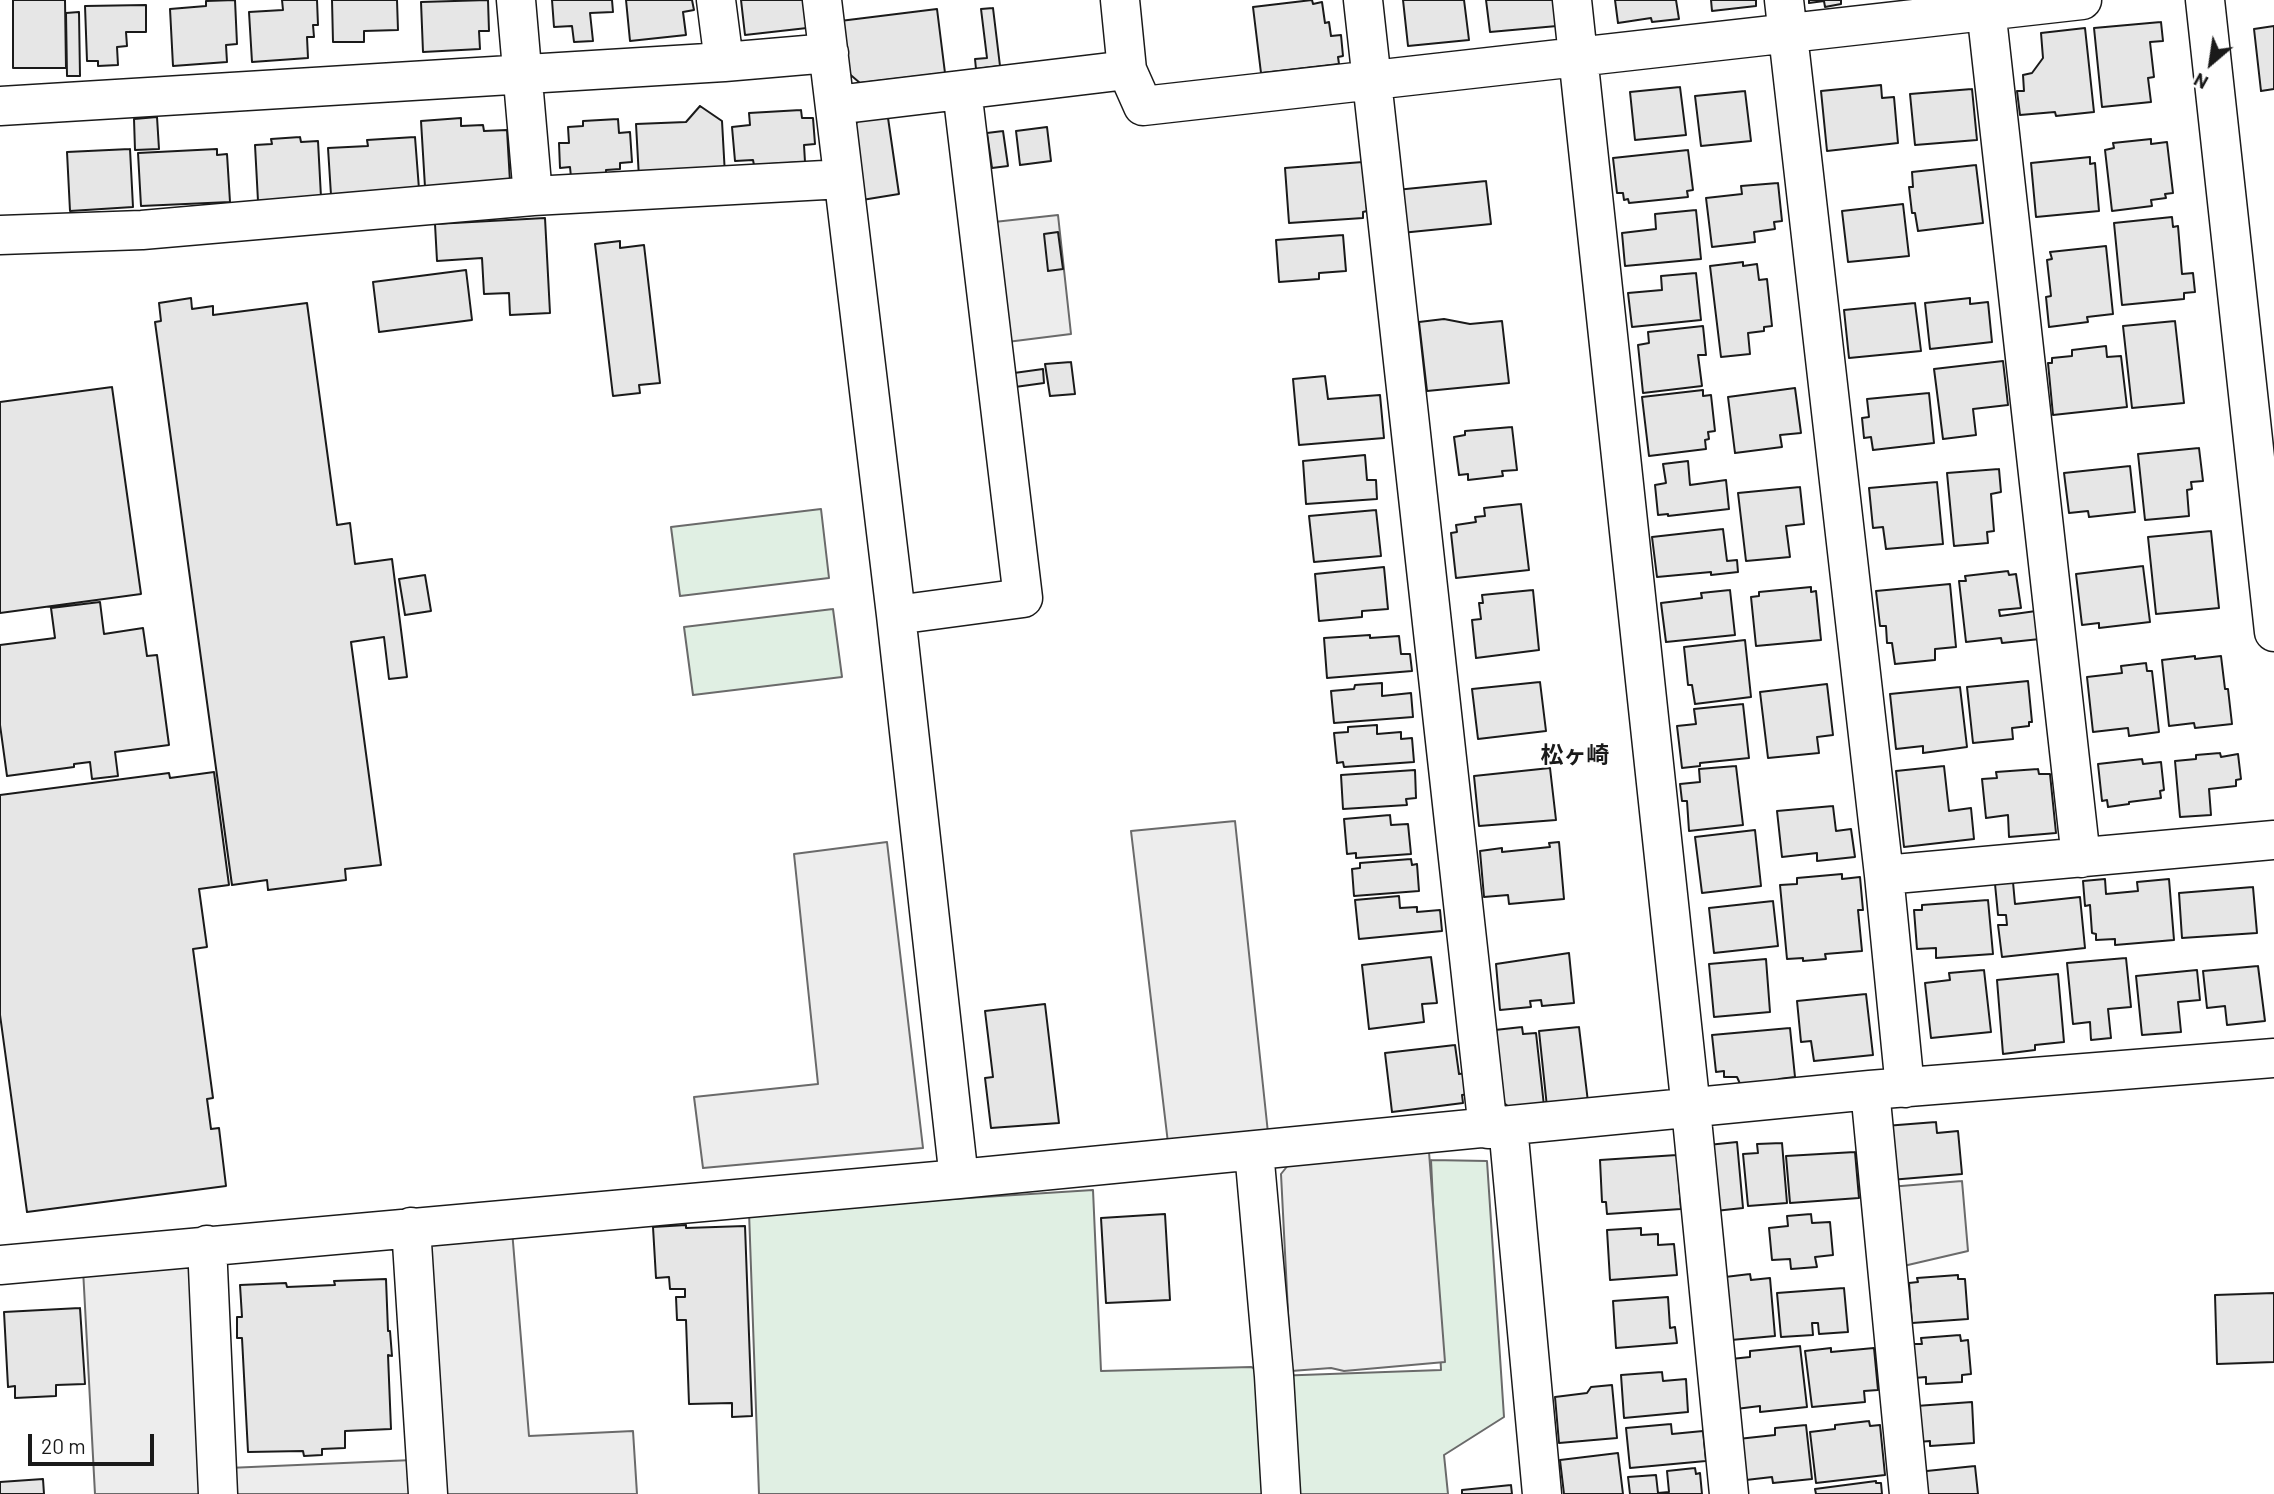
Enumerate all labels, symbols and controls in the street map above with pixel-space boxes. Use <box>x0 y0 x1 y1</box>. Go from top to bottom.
north arrow <box>2176 28 2246 98</box>
text: N <box>2189 69 2212 95</box>
district label: 松ヶ崎 <box>1541 741 1609 769</box>
scale bar <box>32 1420 158 1464</box>
text: 20 m <box>41 1433 86 1458</box>

